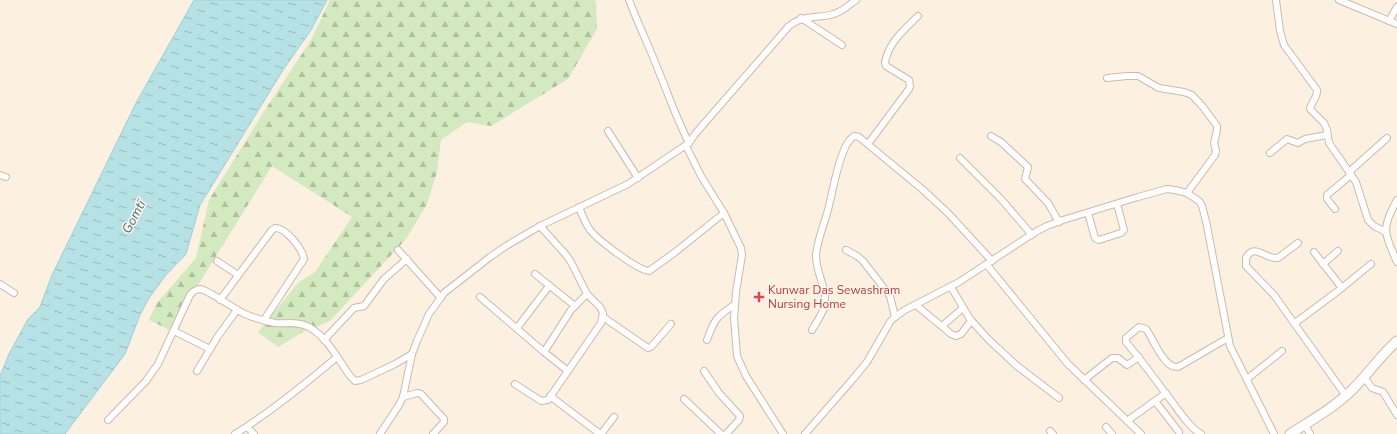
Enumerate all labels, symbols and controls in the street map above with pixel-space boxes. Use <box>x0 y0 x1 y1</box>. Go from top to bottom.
water label: Gomtī <box>118 195 151 237</box>
place label: Kunwar Das Sewashram Nursing Home <box>768 282 900 312</box>
marker: Kunwar Das Sewashram Nursing Home <box>753 291 765 303</box>

